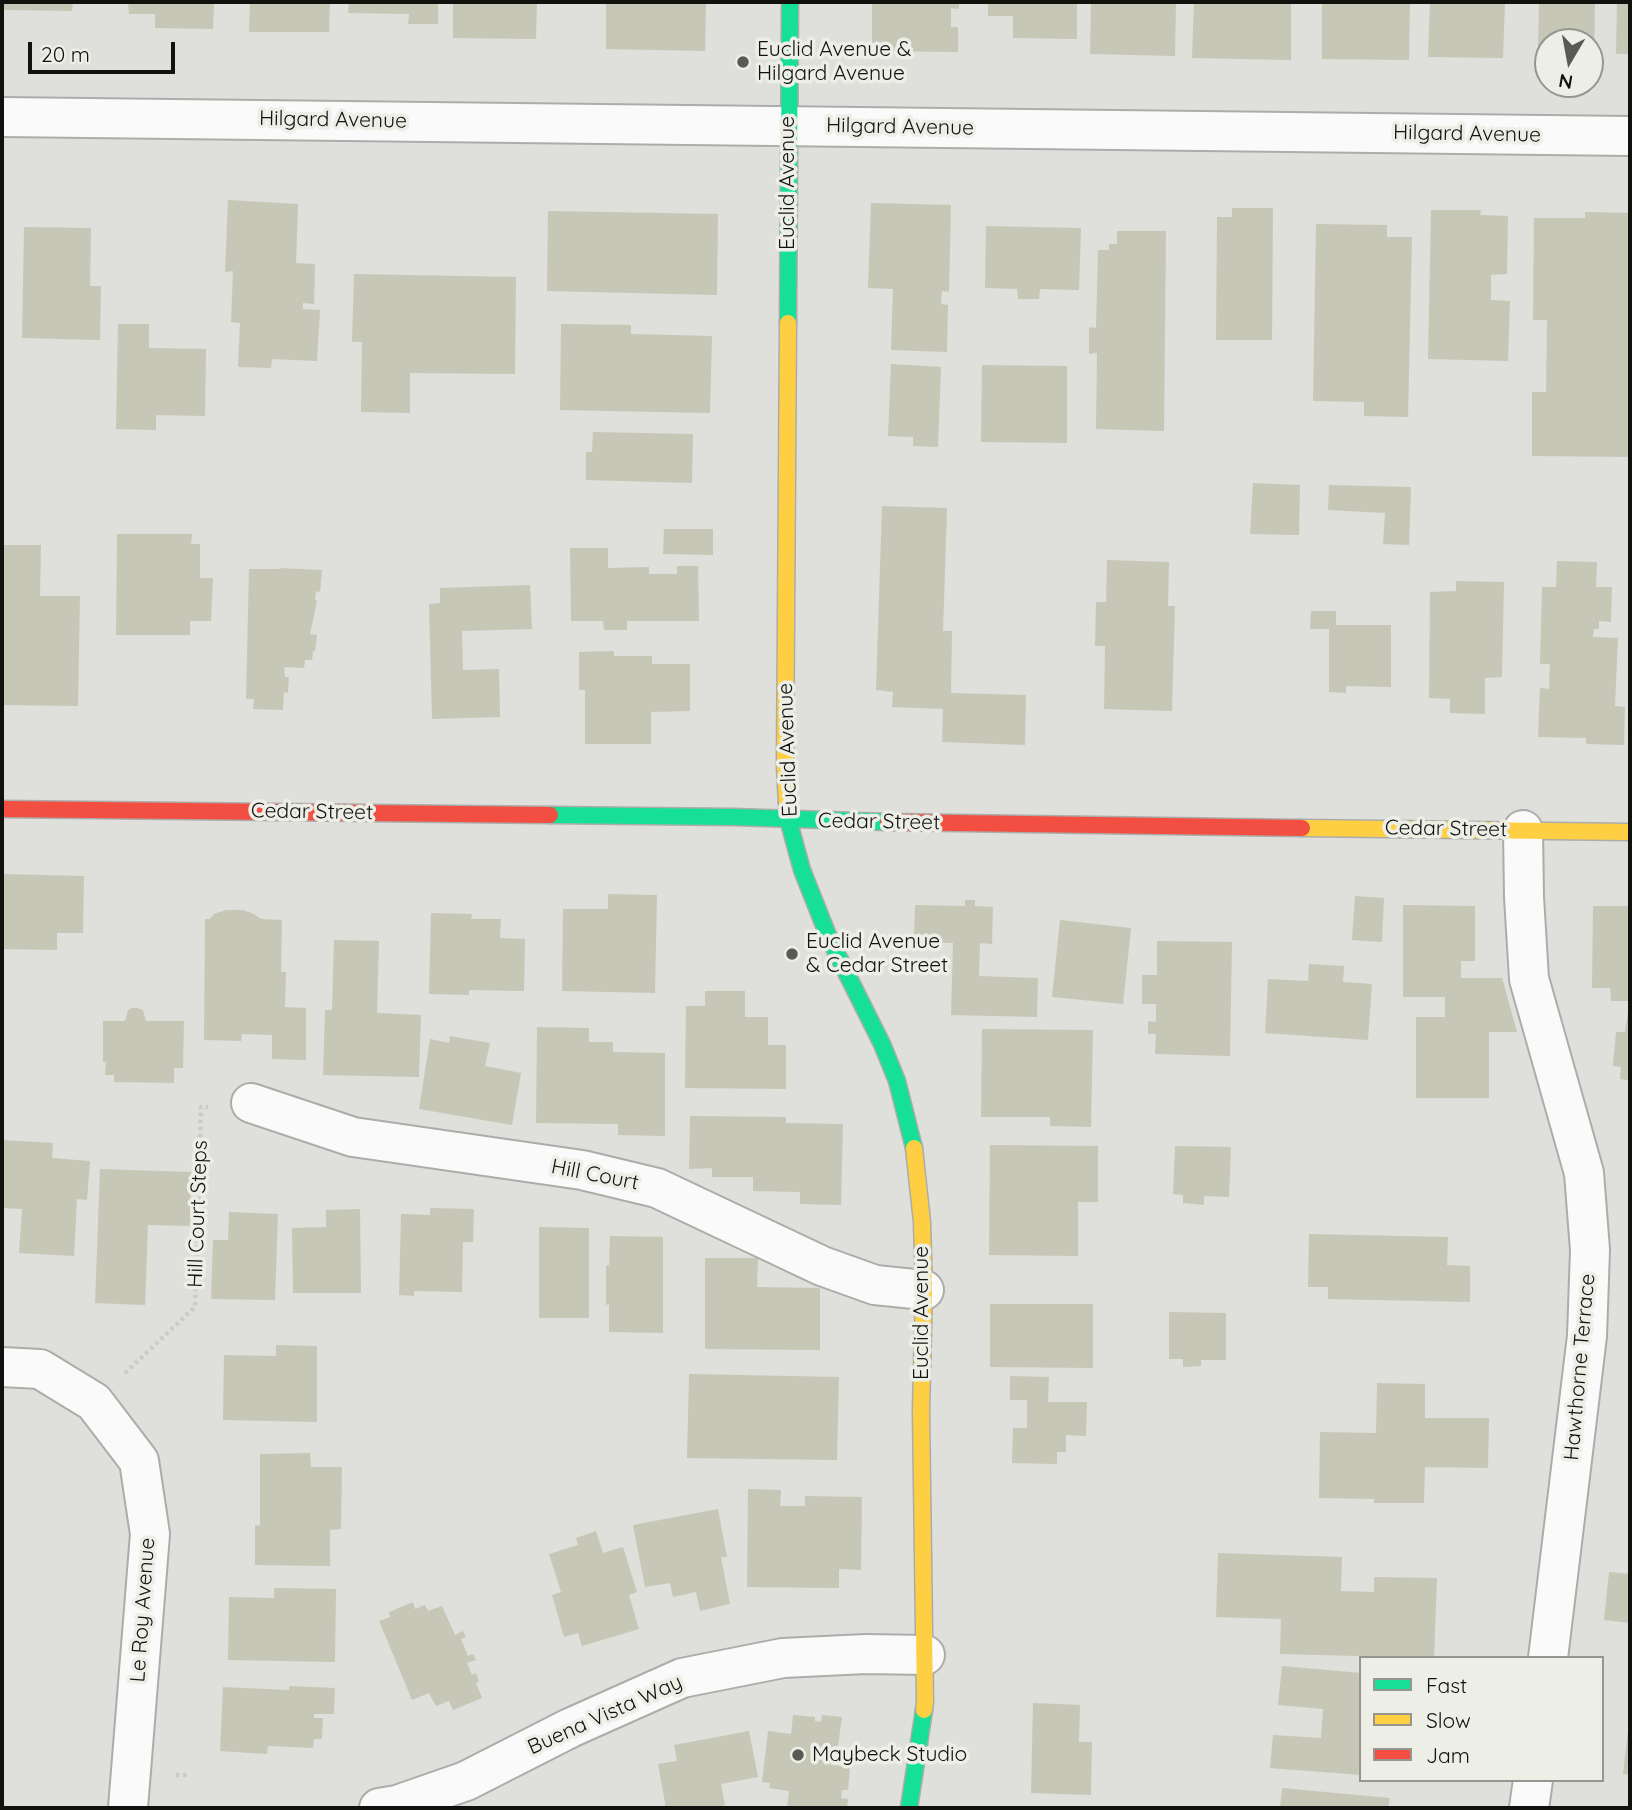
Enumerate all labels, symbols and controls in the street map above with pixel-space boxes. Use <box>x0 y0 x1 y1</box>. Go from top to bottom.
scale bar <box>32 28 178 72</box>
north arrow <box>1534 28 1604 98</box>
place label: Euclid Avenue & Hilgard Avenue <box>757 37 911 87</box>
text: 20 m <box>41 41 90 67</box>
marker: Euclid Avenue & Hilgard Avenue <box>735 54 751 70</box>
text: N <box>1557 69 1575 95</box>
street label: Hilgard Avenue <box>259 106 407 134</box>
street label: Hilgard Avenue <box>826 113 974 141</box>
street label: Euclid Avenue <box>775 116 801 250</box>
street label: Hilgard Avenue <box>1393 120 1541 148</box>
street label: Euclid Avenue <box>773 683 803 817</box>
street label: Cedar Street <box>251 798 373 826</box>
street label: Cedar Street <box>818 808 940 836</box>
street label: Cedar Street <box>1385 815 1507 843</box>
place label: Euclid Avenue & Cedar Street <box>806 929 948 979</box>
marker: Euclid Avenue & Cedar Street <box>784 946 800 962</box>
street label: Hill Court Steps <box>183 1140 213 1288</box>
street label: Hill Court <box>549 1154 641 1196</box>
street label: Euclid Avenue <box>909 1246 935 1380</box>
street label: Hawthorne Terrace <box>1559 1272 1601 1462</box>
street label: Le Roy Avenue <box>125 1537 161 1683</box>
legend <box>1359 1656 1604 1782</box>
street label: Buena Vista Way <box>524 1670 686 1760</box>
text: Fast <box>1426 1672 1467 1698</box>
text: Slow <box>1426 1707 1471 1733</box>
place label: Maybeck Studio <box>812 1742 967 1768</box>
text: Jam <box>1426 1742 1470 1768</box>
marker: Maybeck Studio <box>790 1747 806 1763</box>

